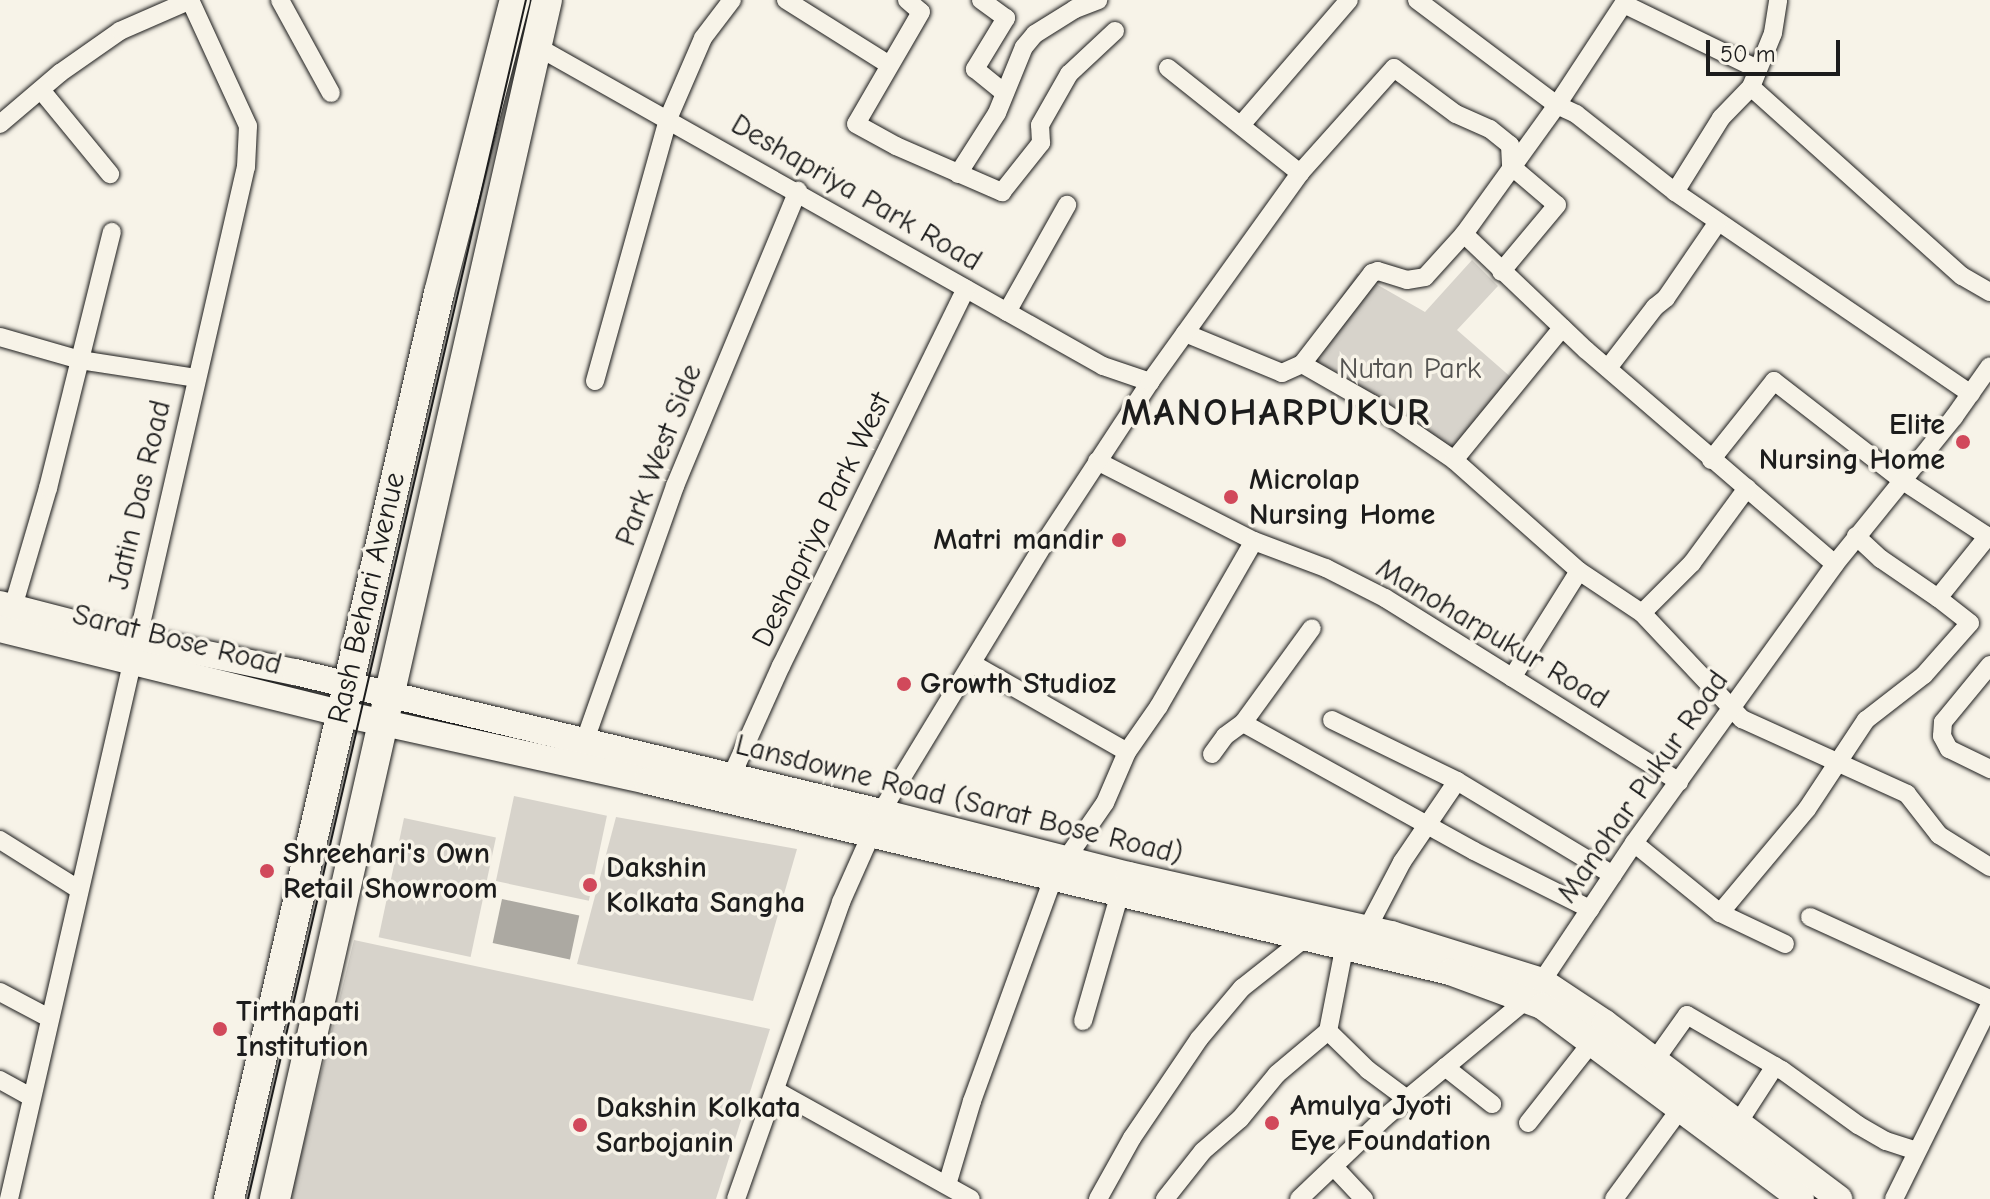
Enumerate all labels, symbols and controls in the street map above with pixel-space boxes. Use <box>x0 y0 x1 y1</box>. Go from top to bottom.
scale bar <box>1710 24 1844 74</box>
text: 50 m <box>1720 40 1776 68</box>
street label: Deshapriya Park Road <box>724 107 988 279</box>
park label: Nutan Park <box>1339 351 1481 387</box>
street label: Park West Side <box>608 359 710 551</box>
street label: Deshapriya Park West <box>745 387 899 653</box>
district label: MANOHARPUKUR <box>1121 391 1431 437</box>
street label: Jatin Das Road <box>101 397 179 593</box>
place label: Elite Nursing Home <box>1759 407 1945 478</box>
marker: Elite Nursing Home <box>1952 431 1974 453</box>
place label: Microlap Nursing Home <box>1249 462 1435 532</box>
street label: Rash Behari Avenue <box>321 469 413 727</box>
marker: Microlap Nursing Home <box>1220 486 1242 508</box>
place label: Matri mandir <box>933 522 1103 558</box>
marker: Matri mandir <box>1110 531 1128 549</box>
street label: Manoharpukur Road <box>1369 550 1615 718</box>
street label: Sarat Bose Road <box>69 597 285 683</box>
street label: Manohar Pukur Road <box>1549 664 1737 910</box>
place label: Growth Studioz <box>920 666 1116 702</box>
marker: Growth Studioz <box>895 675 913 693</box>
street label: Lansdowne Road (Sarat Bose Road) <box>732 727 1186 873</box>
place label: Shreehari's Own Retail Showroom <box>283 836 498 906</box>
place label: Dakshin Kolkata Sangha <box>606 850 805 920</box>
marker: Shreehari's Own Retail Showroom <box>258 862 276 880</box>
marker: Dakshin Kolkata Sangha <box>581 876 599 894</box>
place label: Tirthapati Institution <box>236 994 369 1064</box>
marker: Tirthapati Institution <box>211 1020 229 1038</box>
place label: Amulya Jyoti Eye Foundation <box>1290 1088 1491 1158</box>
place label: Dakshin Kolkata Sarbojanin <box>596 1090 801 1160</box>
marker: Amulya Jyoti Eye Foundation <box>1261 1112 1283 1134</box>
marker: Dakshin Kolkata Sarbojanin <box>571 1116 589 1134</box>

